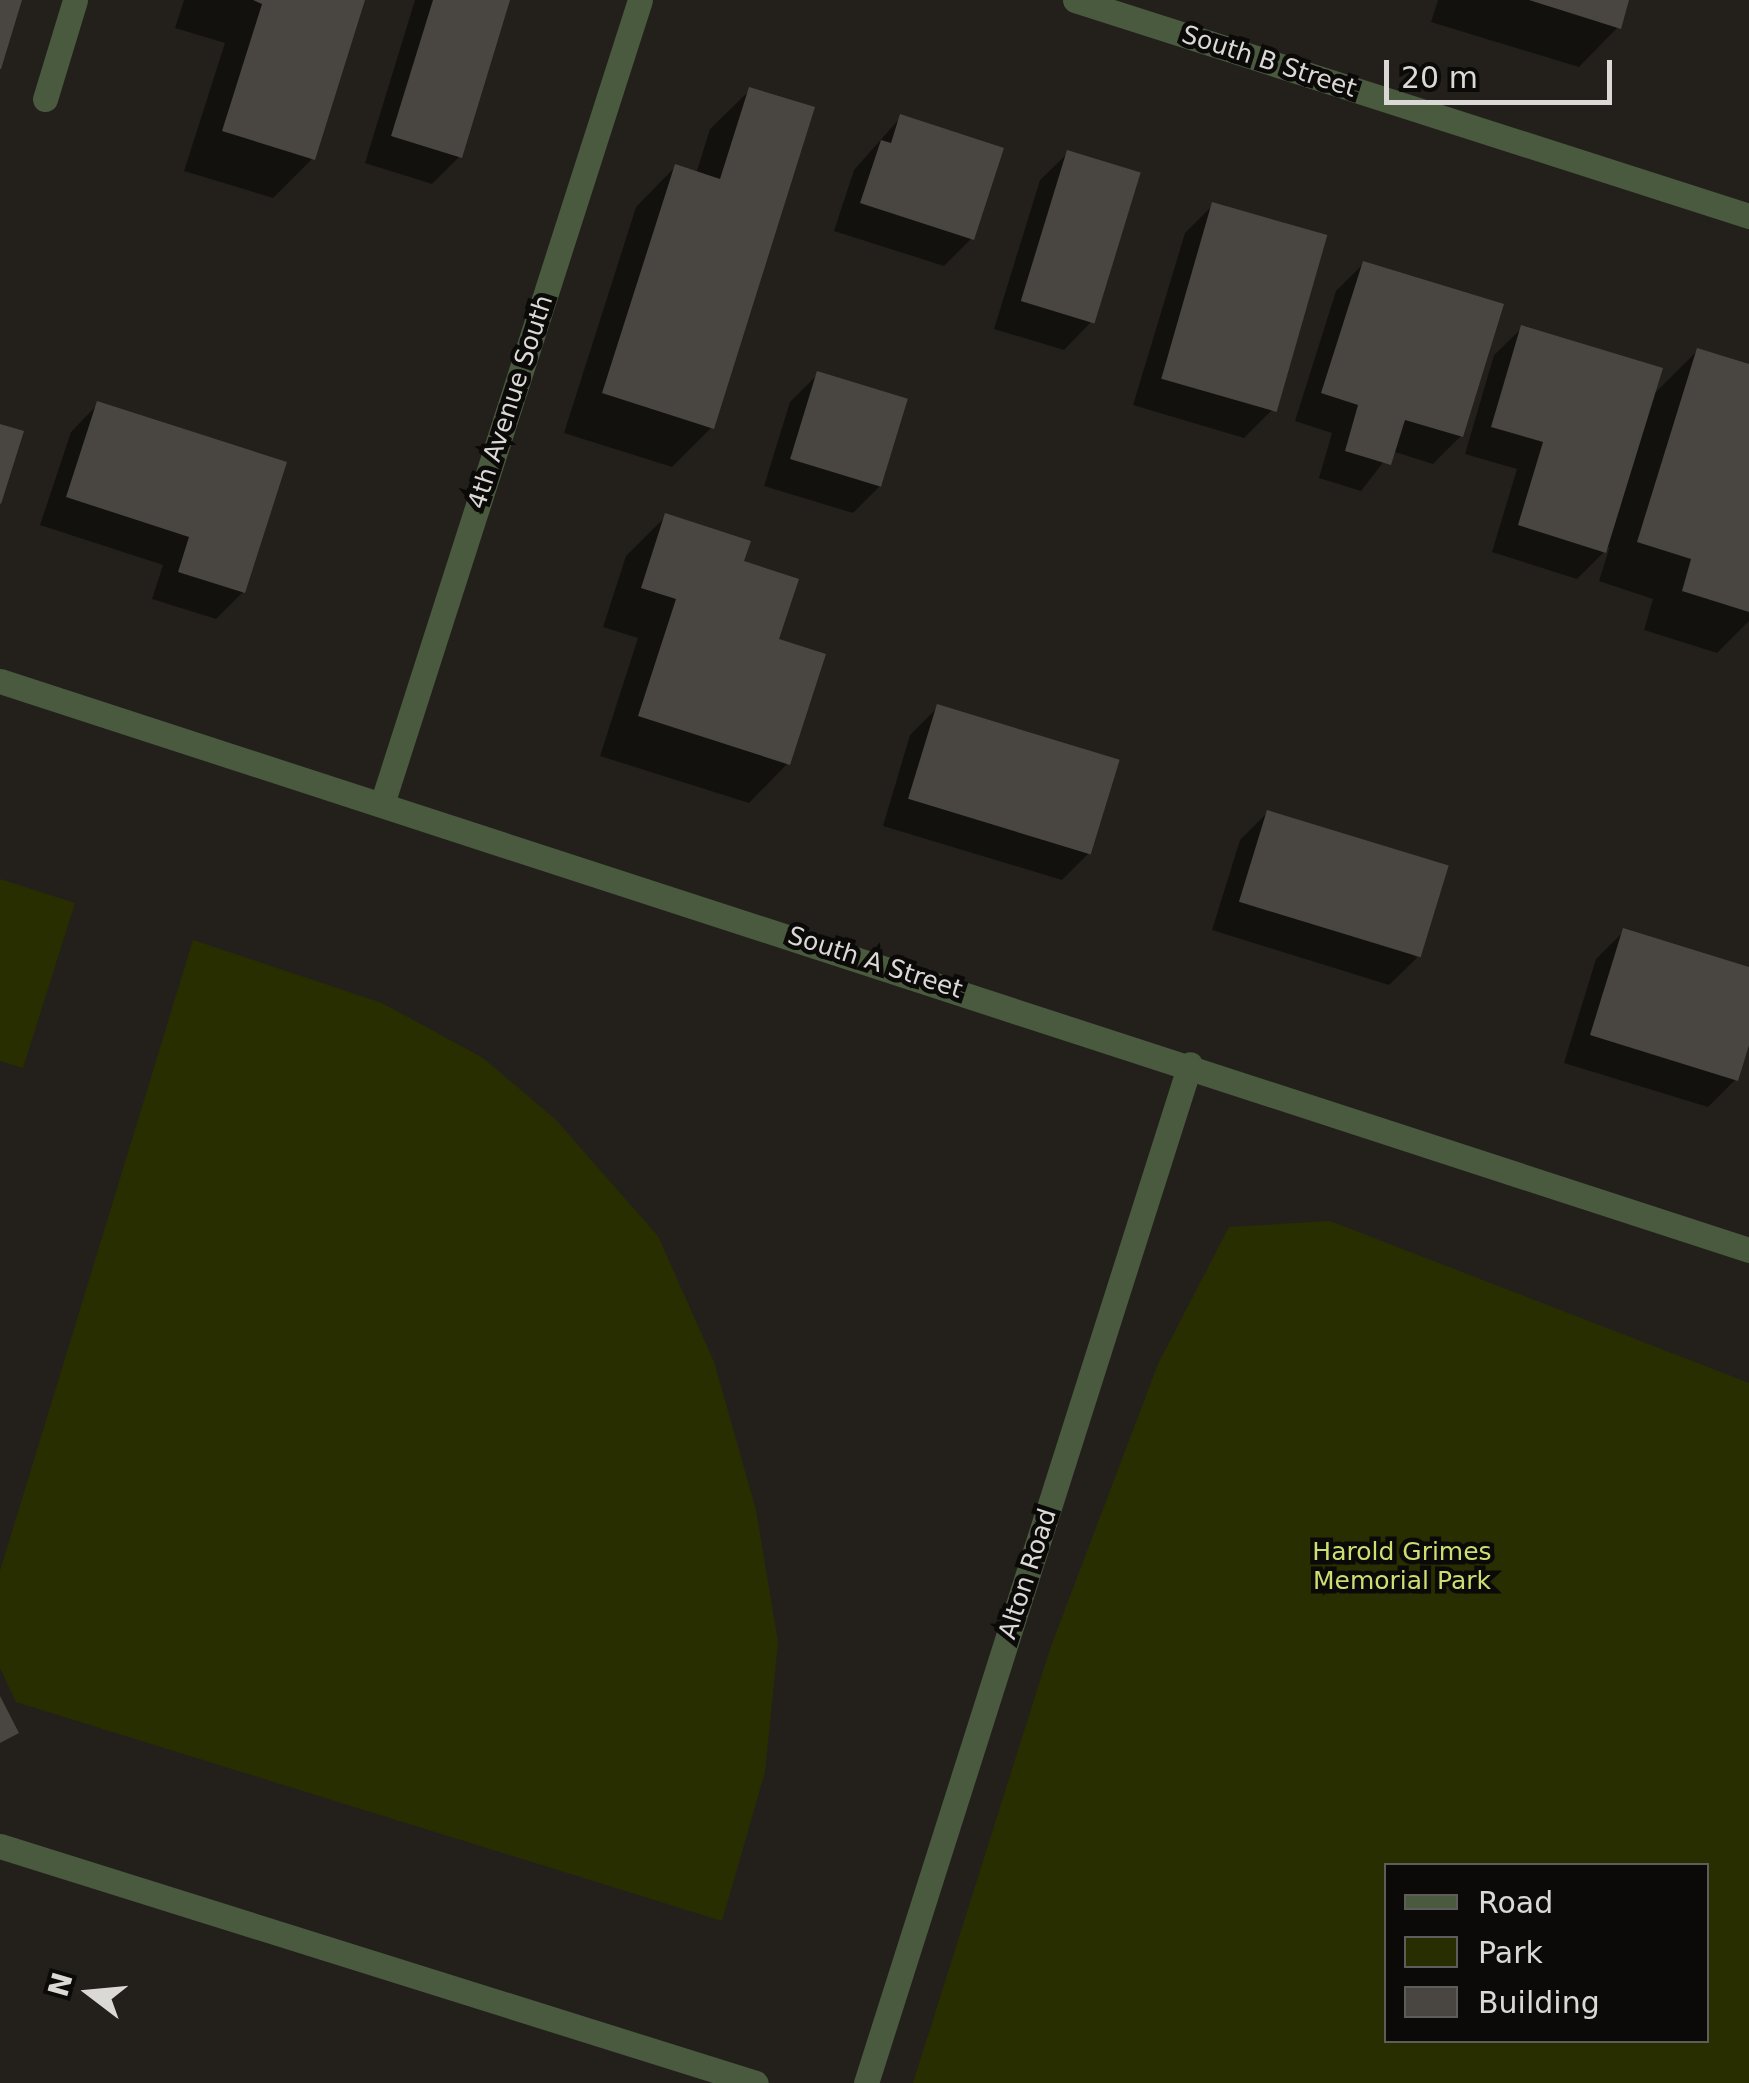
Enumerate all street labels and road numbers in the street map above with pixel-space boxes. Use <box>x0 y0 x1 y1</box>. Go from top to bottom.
street label: South B Street <box>1178 20 1360 104</box>
street label: 4th Avenue South <box>462 291 560 513</box>
street label: South A Street <box>784 921 966 1005</box>
street label: Alton Road <box>993 1505 1063 1643</box>

